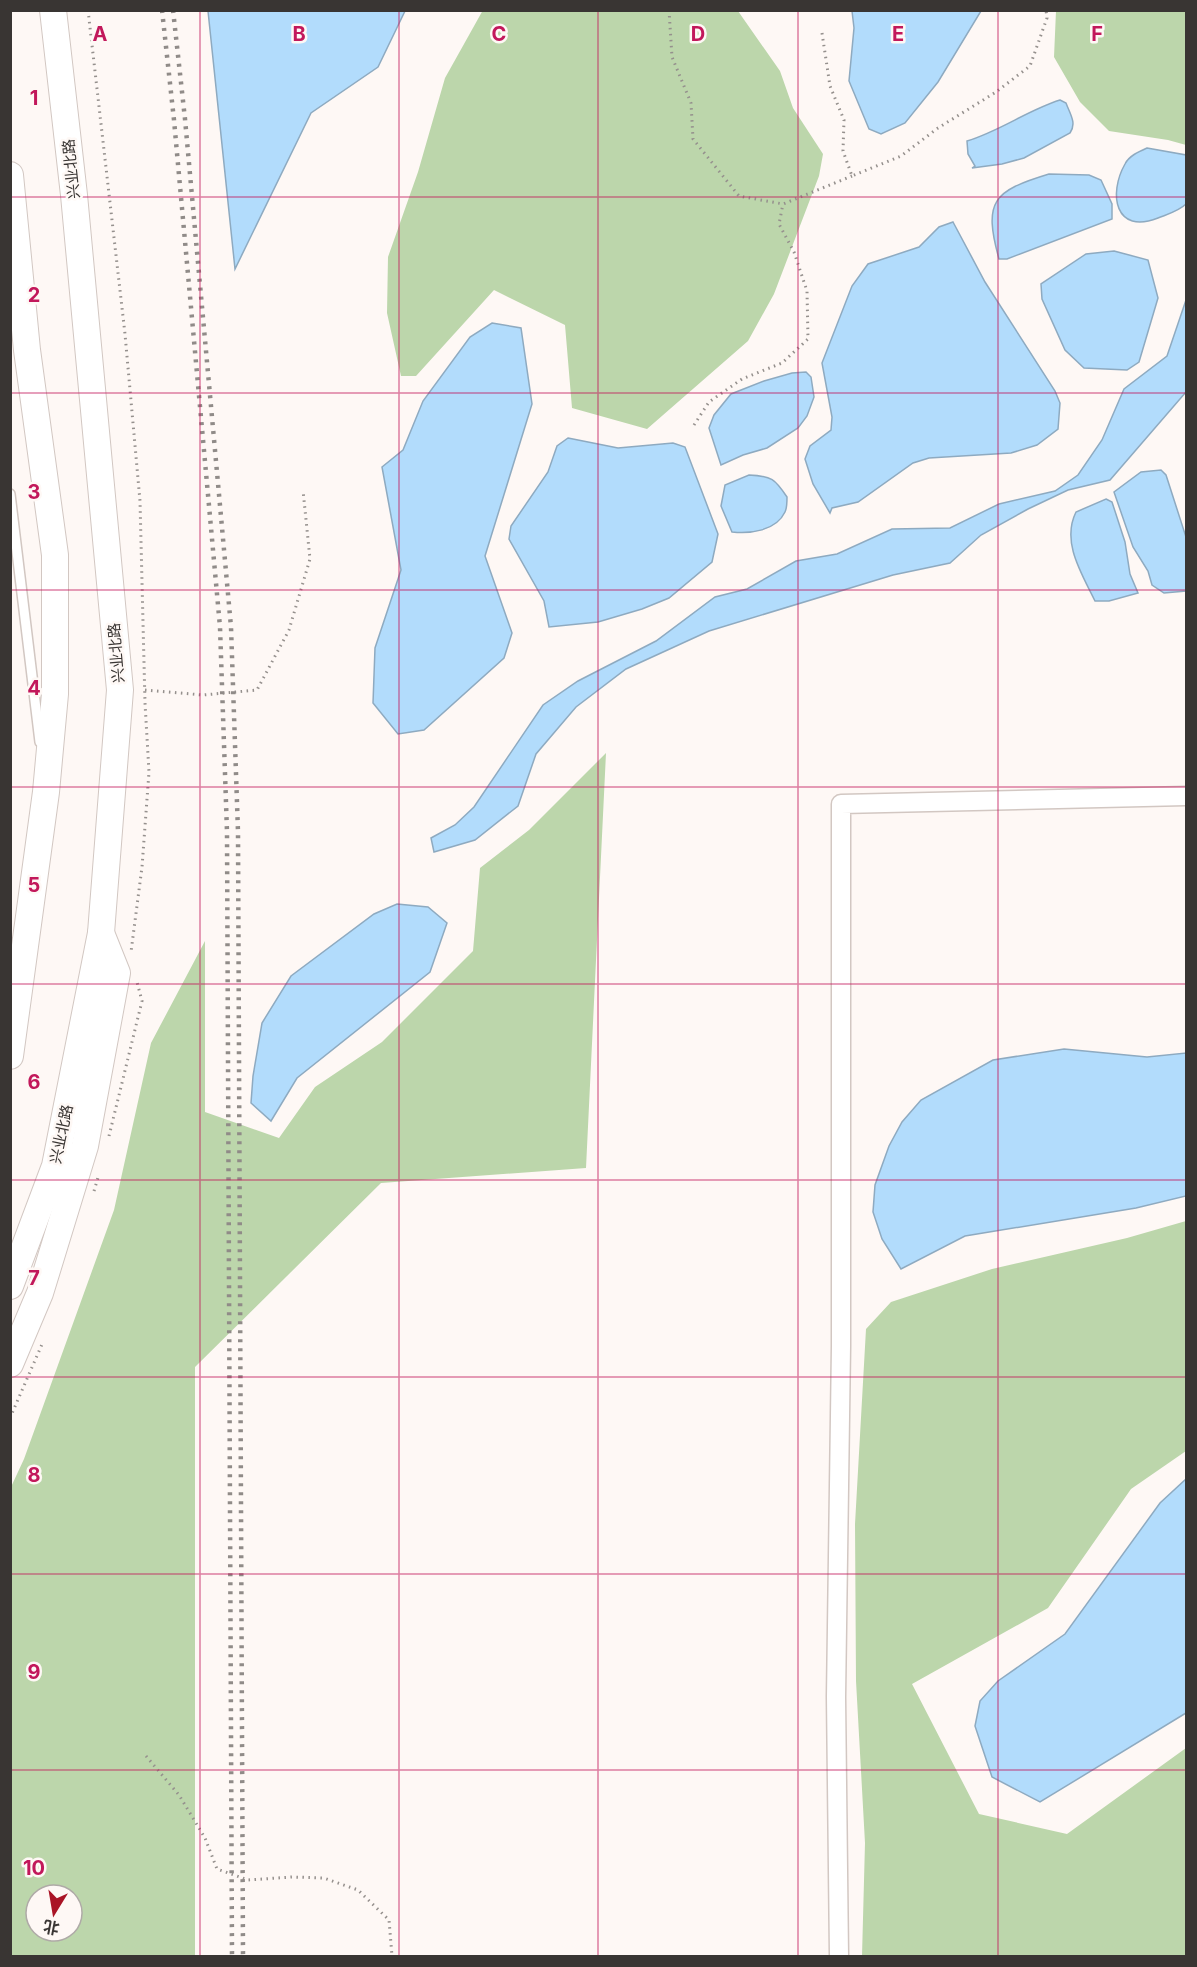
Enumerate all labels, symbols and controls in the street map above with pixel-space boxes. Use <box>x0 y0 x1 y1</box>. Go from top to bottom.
text: A <box>93 22 108 46</box>
text: B <box>292 22 306 46</box>
text: C <box>492 22 506 46</box>
text: D <box>691 22 705 46</box>
text: E <box>892 22 904 46</box>
text: F <box>1091 22 1103 46</box>
text: 1 <box>30 86 38 110</box>
street label: 兴业北路 <box>58 138 84 200</box>
text: 2 <box>28 283 40 307</box>
text: 3 <box>28 480 40 504</box>
street label: 兴业北路 <box>104 622 128 684</box>
text: 4 <box>27 676 41 700</box>
text: 5 <box>28 873 40 897</box>
text: 6 <box>28 1070 41 1094</box>
street label: 兴业北路 <box>45 1103 77 1165</box>
text: 7 <box>28 1266 40 1290</box>
text: 8 <box>27 1463 41 1487</box>
text: 9 <box>28 1660 41 1684</box>
text: 10 <box>23 1856 45 1880</box>
north arrow <box>24 1883 84 1943</box>
text: 北 <box>41 1916 61 1939</box>

